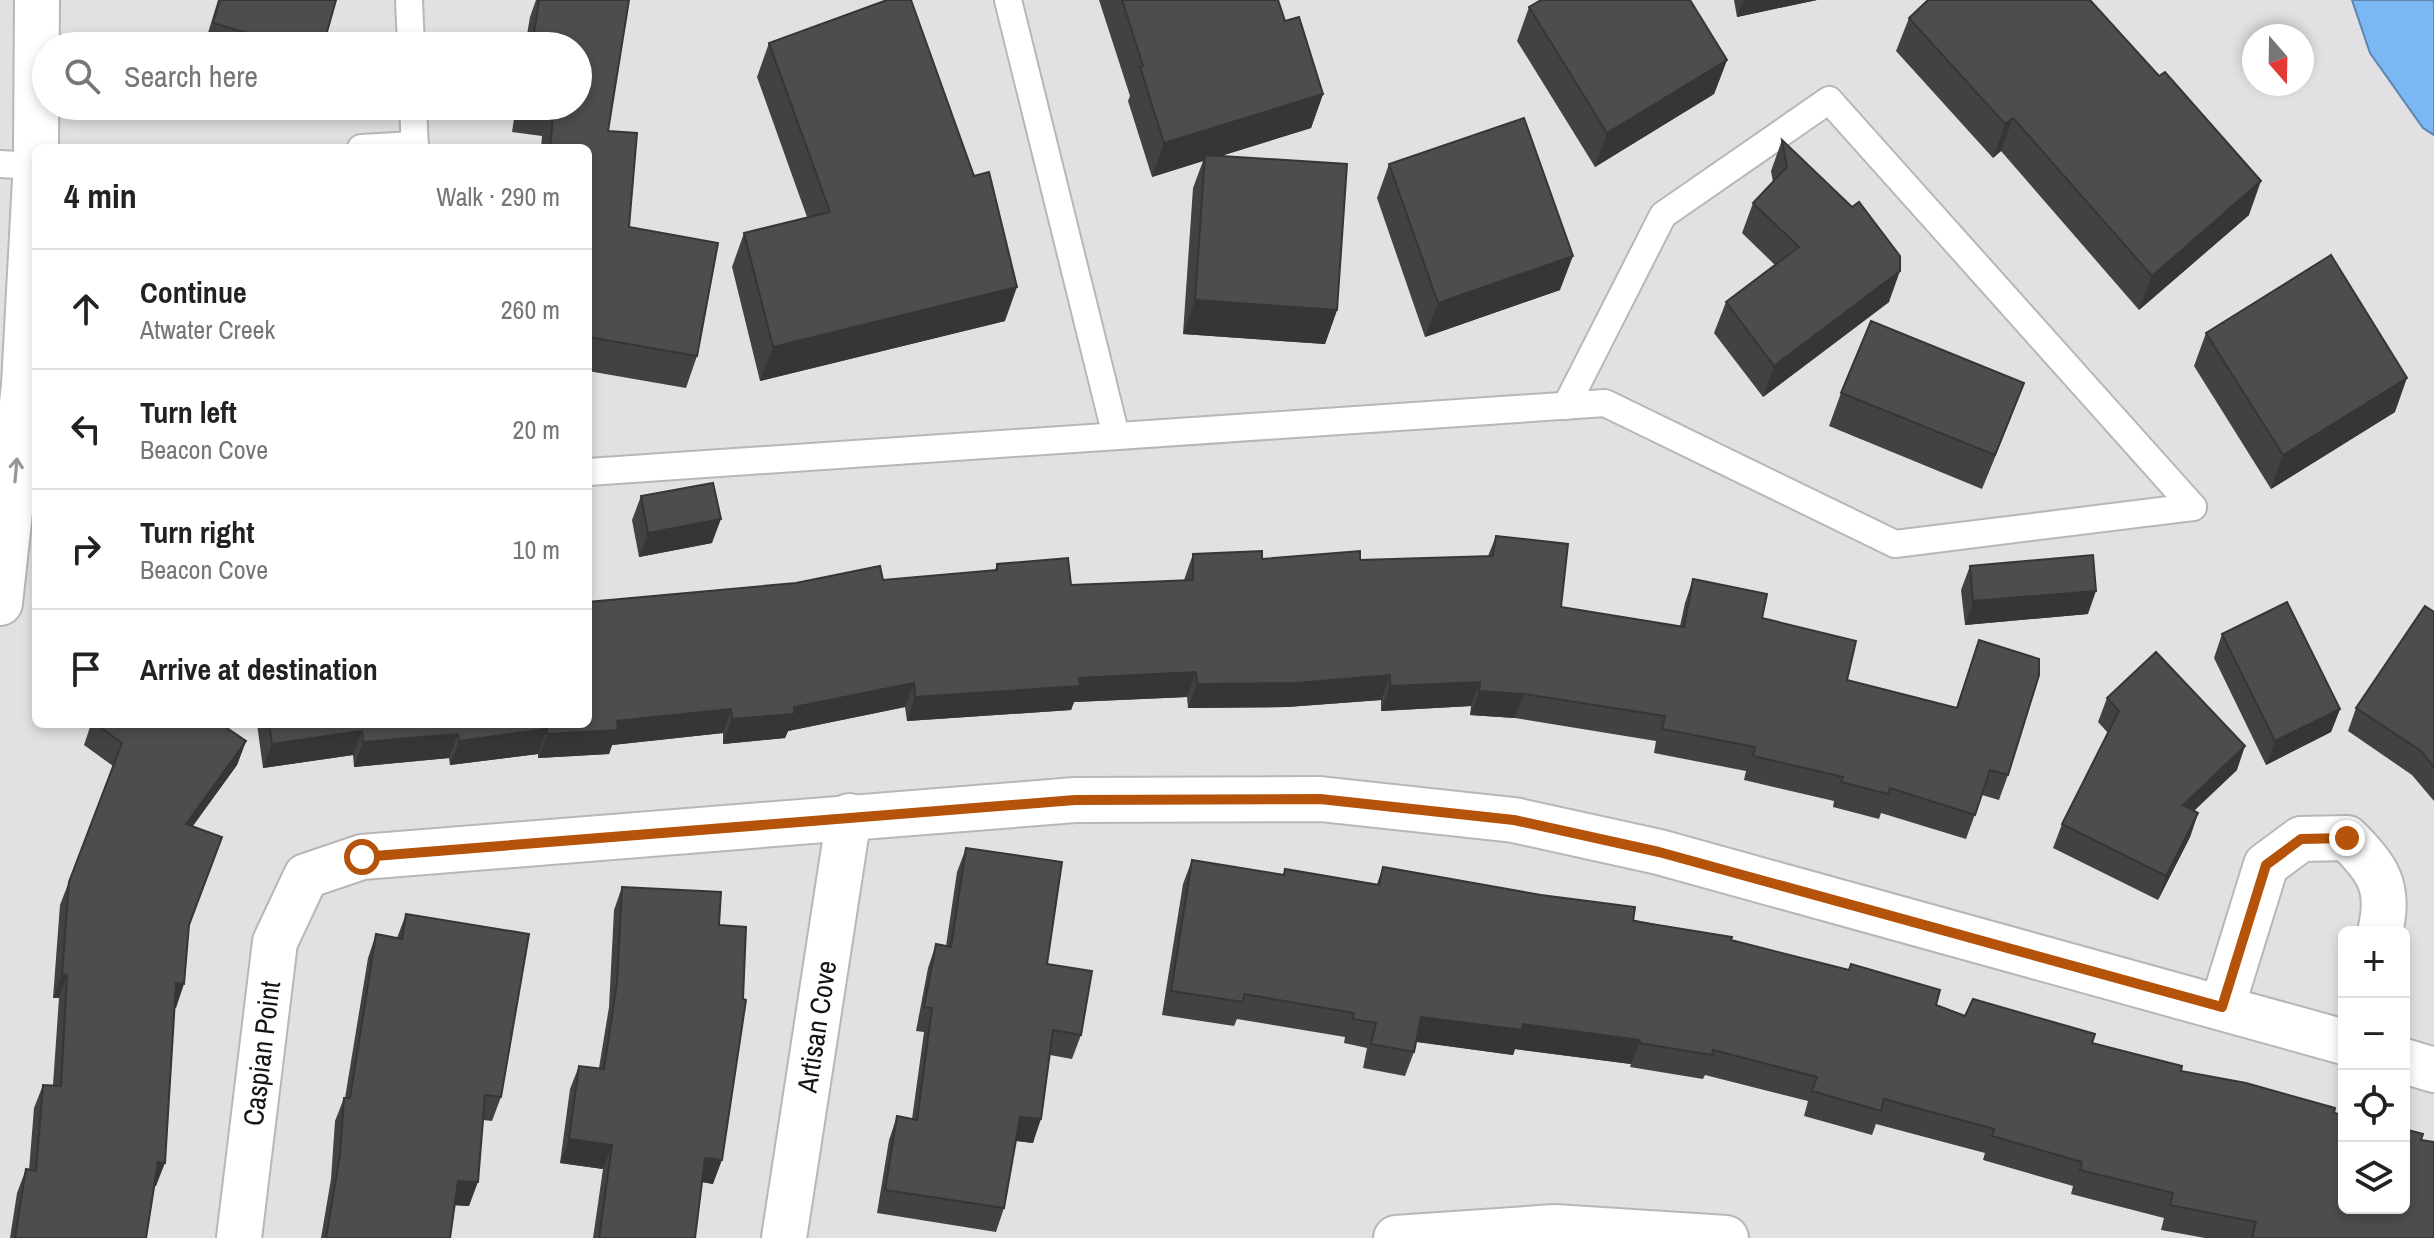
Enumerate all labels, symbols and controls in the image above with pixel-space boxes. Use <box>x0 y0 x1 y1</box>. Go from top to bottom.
north arrow <box>2242 24 2314 96</box>
search box <box>32 32 592 120</box>
icon: search <box>60 54 104 98</box>
text: Search here <box>124 56 258 96</box>
text: 4 min <box>64 173 137 219</box>
text: Walk · 290 m <box>436 179 560 214</box>
text: Continue <box>140 272 247 312</box>
icon: ahead <box>64 287 108 331</box>
text: 260 m <box>501 292 560 327</box>
text: Atwater Creek <box>140 312 275 347</box>
text: Turn left <box>140 392 237 432</box>
icon: left <box>64 407 108 451</box>
text: 20 m <box>513 412 560 447</box>
text: Beacon Cove <box>140 432 268 467</box>
one-way arrow <box>9 457 24 484</box>
text: Turn right <box>140 512 254 552</box>
icon: right <box>64 527 108 571</box>
text: 10 m <box>513 532 560 567</box>
text: Beacon Cove <box>140 552 268 587</box>
icon: arrive <box>64 647 108 691</box>
text: Arrive at destination <box>140 649 378 689</box>
route end <box>2329 820 2365 856</box>
route start <box>344 839 380 875</box>
map controls <box>2338 926 2410 1214</box>
button: + <box>2338 926 2410 998</box>
street label: Artisan Cove <box>788 958 845 1096</box>
street label: Caspian Point <box>234 979 289 1128</box>
button: − <box>2338 998 2410 1070</box>
button: locate <box>2338 1070 2410 1142</box>
button: layers <box>2338 1142 2410 1214</box>

